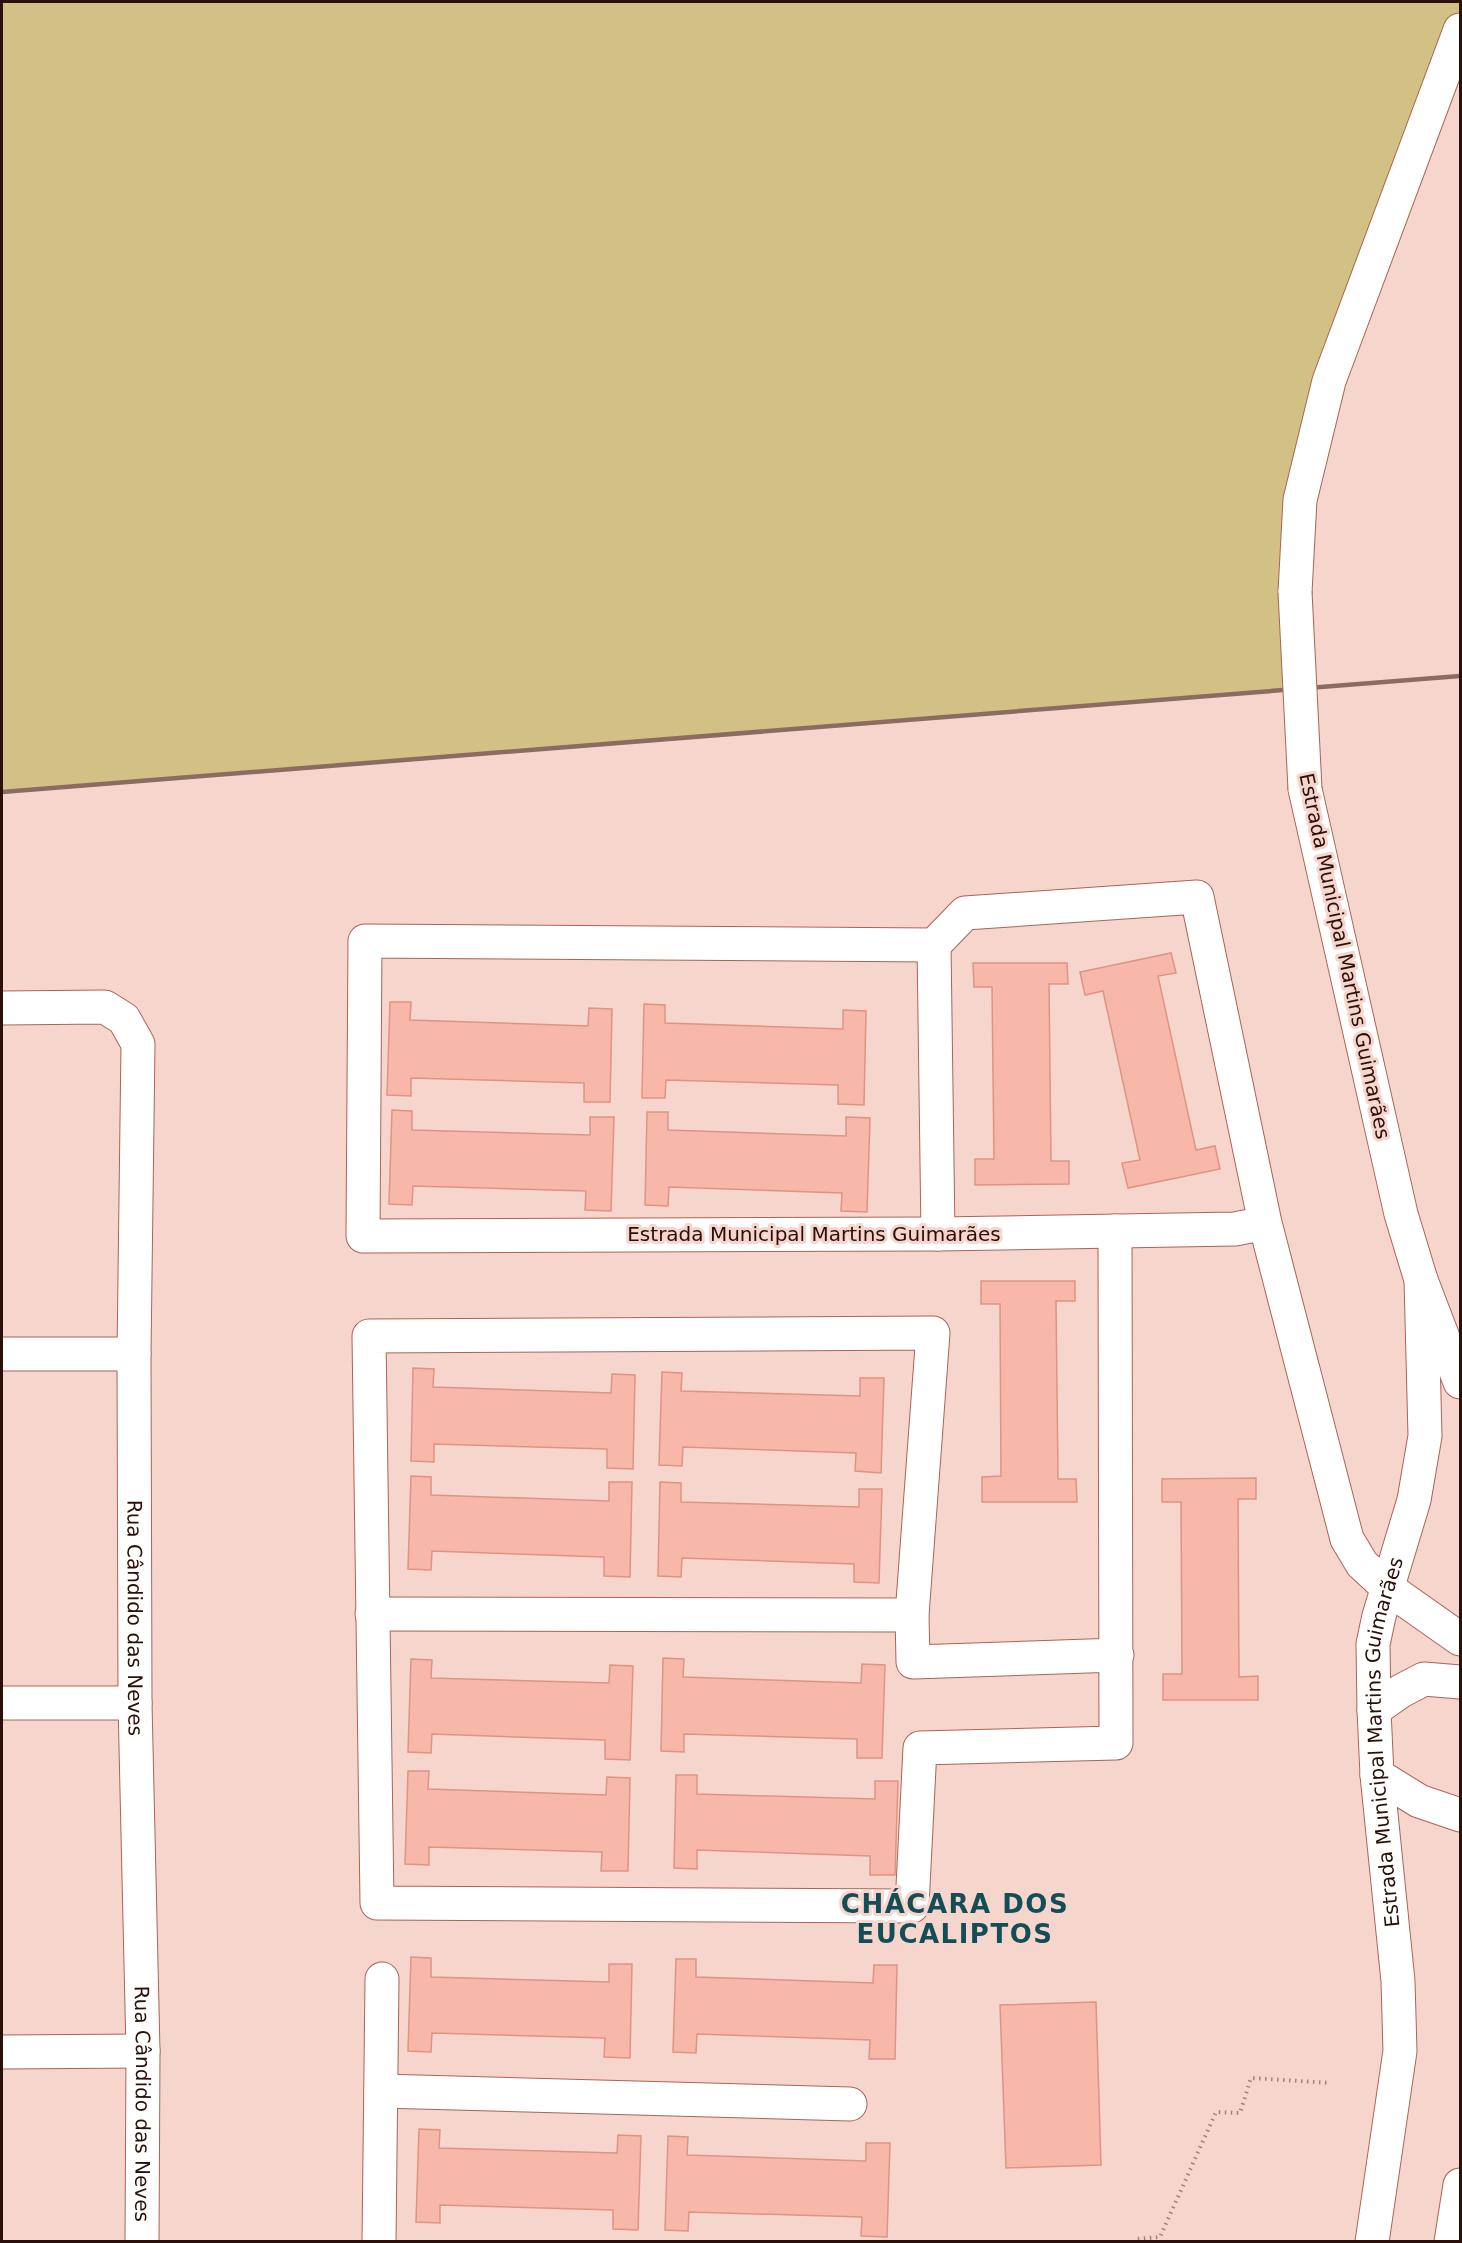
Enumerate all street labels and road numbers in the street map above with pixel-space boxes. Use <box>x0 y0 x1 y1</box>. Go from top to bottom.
street label: Estrada Municipal Martins Guimarães <box>1294 771 1396 1141</box>
street label: Estrada Municipal Martins Guimarães <box>627 1222 1001 1246</box>
street label: Rua Cândido das Neves <box>122 1500 148 1736</box>
street label: Estrada Municipal Martins Guimarães <box>1361 1554 1408 1928</box>
street label: Rua Cândido das Neves <box>129 1985 155 2222</box>

